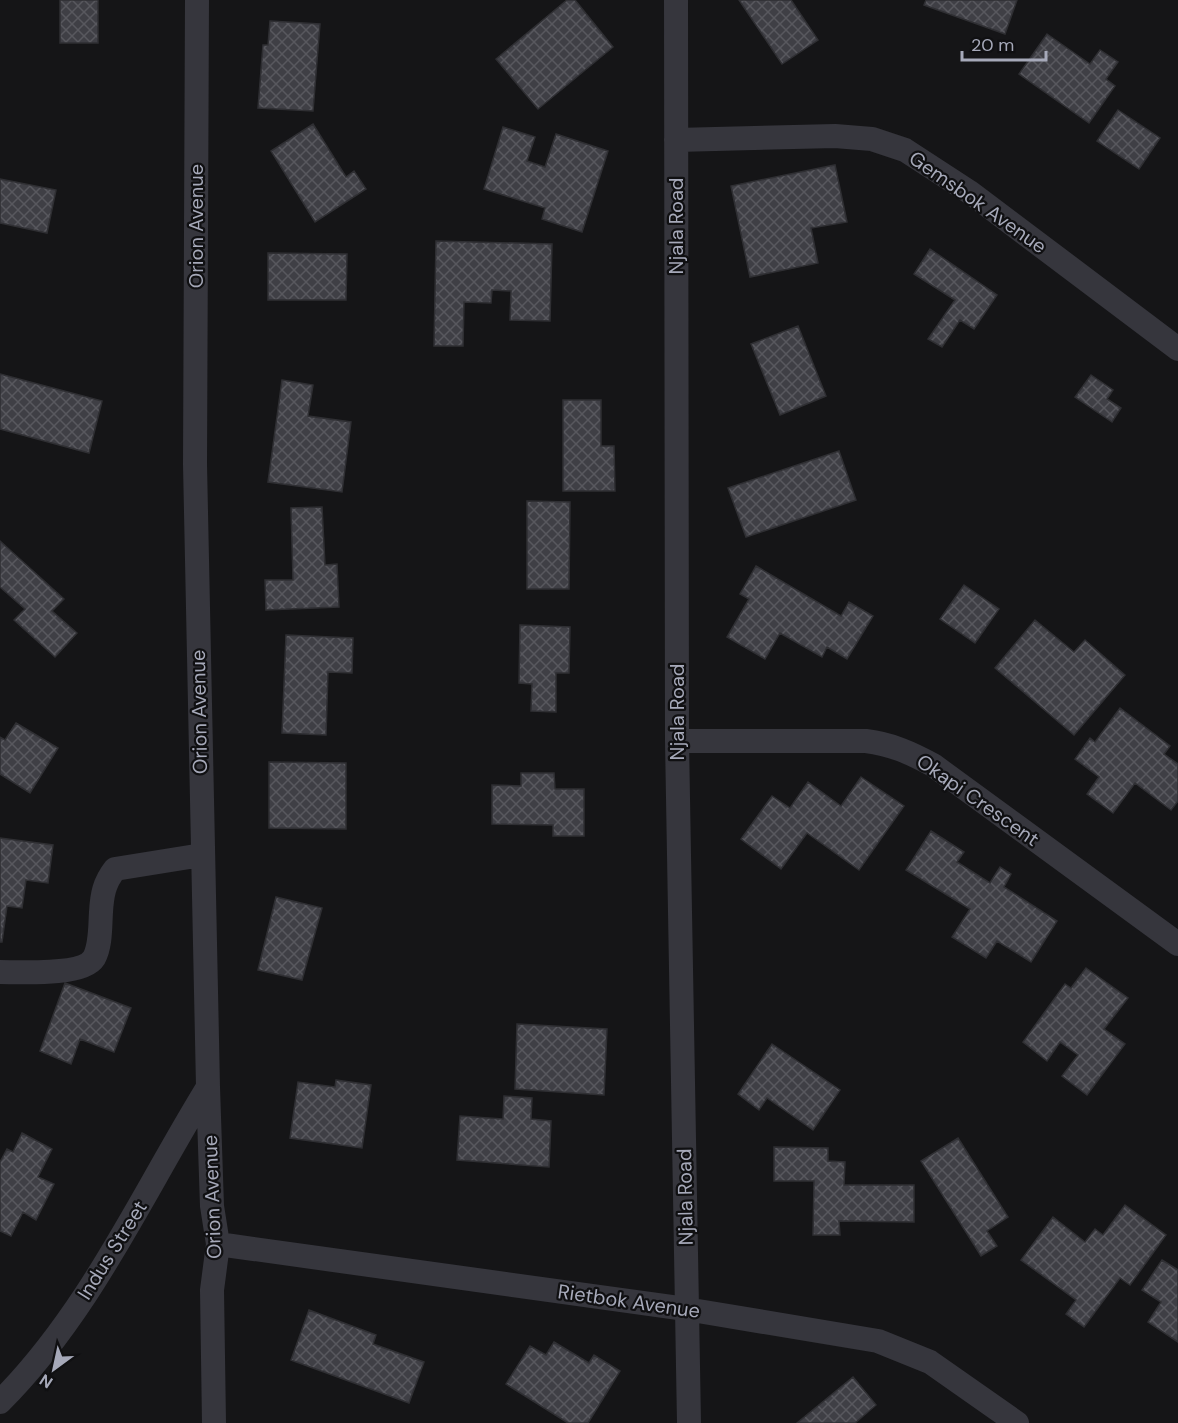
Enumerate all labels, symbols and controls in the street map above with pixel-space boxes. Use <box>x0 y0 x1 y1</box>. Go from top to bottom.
scale bar <box>962 24 1046 62</box>
text: 20 m <box>971 33 1014 57</box>
street label: Gemsbok Avenue <box>904 145 1052 259</box>
street label: Orion Avenue <box>183 164 209 288</box>
street label: Njala Road <box>663 178 689 274</box>
street label: Orion Avenue <box>185 650 213 774</box>
street label: Njala Road <box>664 664 690 760</box>
street label: Okapi Crescent <box>912 748 1045 852</box>
street label: Orion Avenue <box>197 1134 227 1260</box>
street label: Njala Road <box>671 1148 699 1246</box>
street label: Indus Street <box>71 1195 153 1304</box>
street label: Rietbok Avenue <box>556 1278 702 1324</box>
north arrow <box>24 1339 84 1399</box>
text: N <box>35 1369 57 1393</box>

